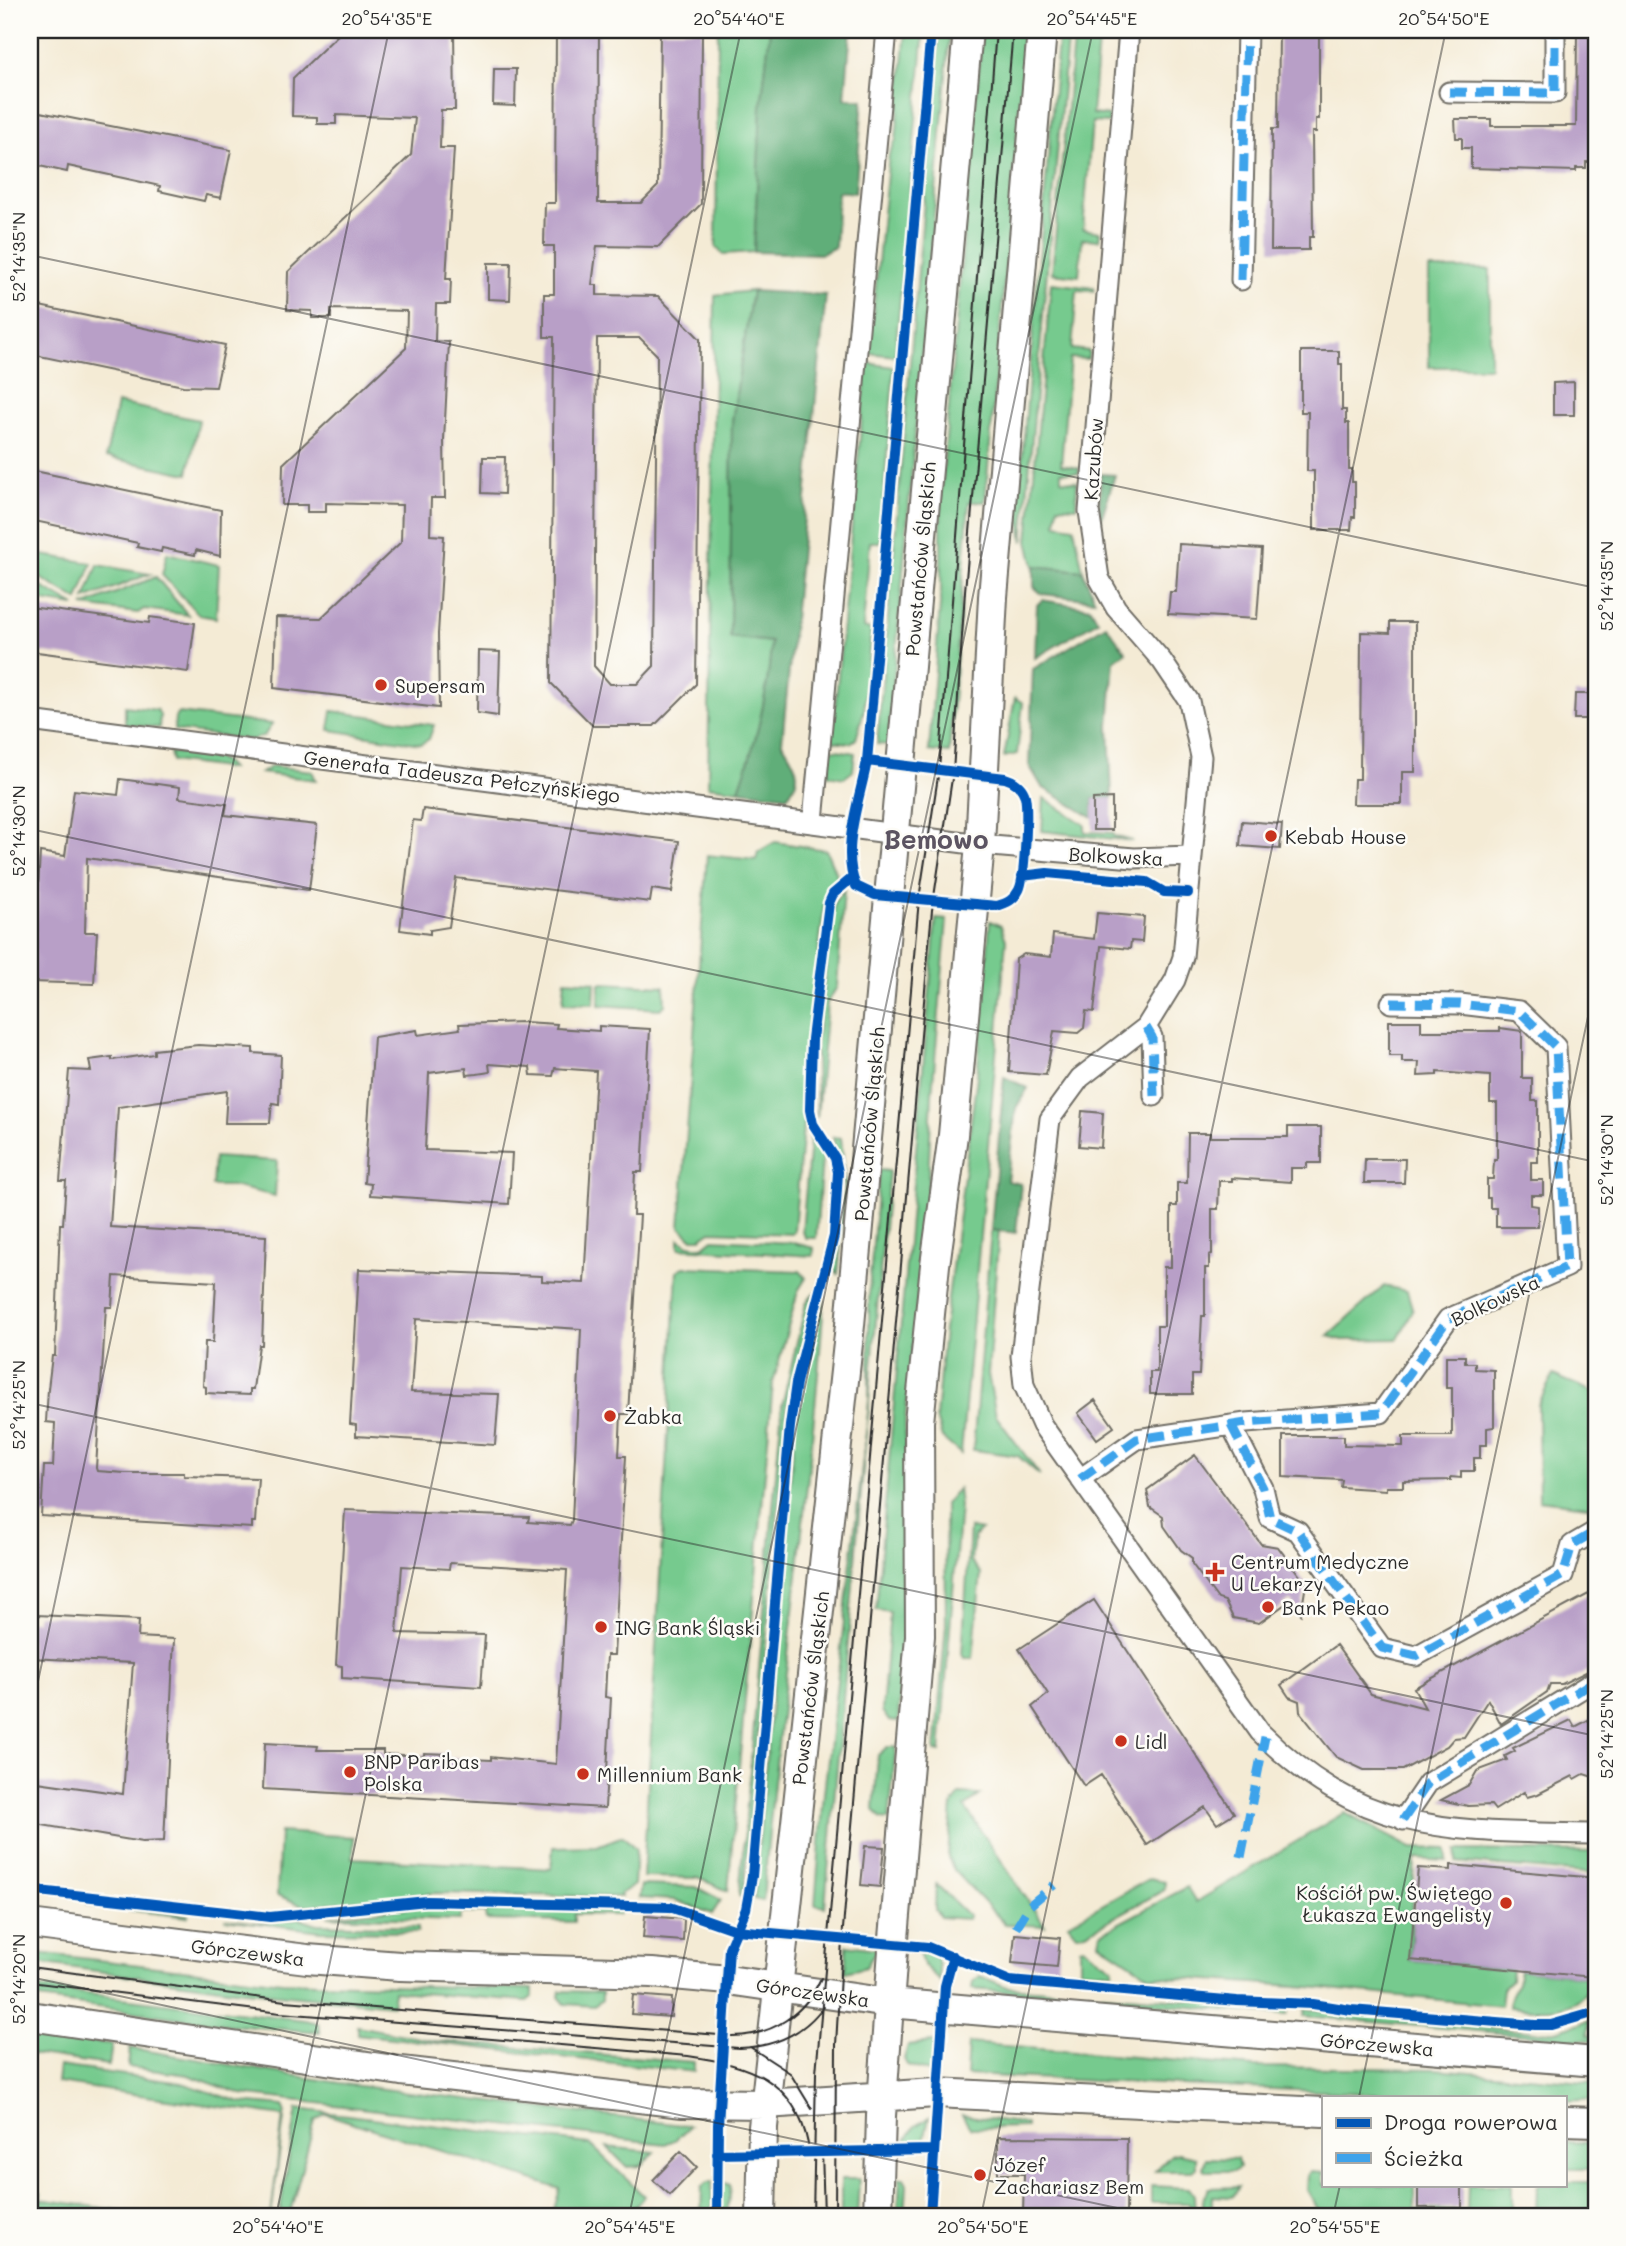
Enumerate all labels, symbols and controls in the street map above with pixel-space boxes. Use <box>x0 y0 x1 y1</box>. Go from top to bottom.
text: 20°54'35"E <box>342 6 432 30</box>
text: 20°54'40"E <box>693 6 785 30</box>
text: 20°54'45"E <box>1047 6 1137 30</box>
text: 20°54'50"E <box>1398 6 1490 30</box>
text: 52°14'35"N <box>6 212 30 302</box>
street label: Kazubów <box>1078 417 1108 501</box>
street label: Powstańców Śląskich <box>899 461 941 657</box>
text: 52°14'35"N <box>1594 541 1618 631</box>
place label: Supersam <box>395 673 485 698</box>
marker: Supersam <box>373 677 389 693</box>
street label: Generała Tadeusza Pełczyńskiego <box>303 744 621 808</box>
text: 52°14'30"N <box>6 785 30 877</box>
district label: Bemowo <box>883 822 989 856</box>
place label: Kebab House <box>1285 824 1407 849</box>
marker: Kebab House <box>1263 828 1279 844</box>
street label: Bolkowska <box>1068 841 1164 871</box>
street label: Powstańców Śląskich <box>848 1026 890 1222</box>
text: 52°14'30"N <box>1594 1114 1618 1206</box>
street label: Bolkowska <box>1447 1269 1543 1331</box>
text: 52°14'25"N <box>6 1360 30 1450</box>
place label: Żabka <box>624 1404 683 1429</box>
marker: Żabka <box>602 1408 618 1424</box>
place label: Centrum Medyczne U Lekarzy <box>1231 1549 1409 1596</box>
marker: Centrum Medyczne U Lekarzy <box>1205 1562 1225 1582</box>
street label: Powstańców Śląskich <box>786 1590 834 1786</box>
place label: Bank Pekao <box>1282 1595 1389 1620</box>
marker: Bank Pekao <box>1260 1599 1276 1615</box>
place label: ING Bank Śląski <box>615 1615 760 1640</box>
marker: ING Bank Śląski <box>593 1619 609 1635</box>
text: 52°14'25"N <box>1594 1689 1618 1779</box>
place label: Lidl <box>1135 1729 1168 1754</box>
marker: Lidl <box>1113 1733 1129 1749</box>
place label: BNP Paribas Polska <box>364 1749 479 1796</box>
place label: Millennium Bank <box>597 1762 742 1787</box>
marker: BNP Paribas Polska <box>342 1764 358 1780</box>
marker: Millennium Bank <box>575 1766 591 1782</box>
place label: Kościół pw. Świętego Łukasza Ewangelisty <box>1296 1880 1492 1927</box>
marker: Kościół pw. Świętego Łukasza Ewangelisty <box>1498 1895 1514 1911</box>
street label: Górczewska <box>190 1933 306 1971</box>
text: 52°14'20"N <box>6 1934 30 2024</box>
street label: Górczewska <box>755 1972 871 2012</box>
street label: Górczewska <box>1319 2027 1435 2061</box>
legend <box>1322 2096 1566 2186</box>
text: Droga rowerowa <box>1384 2108 1558 2135</box>
text: Ścieżka <box>1384 2144 1464 2171</box>
place label: Józef Zachariasz Bem <box>994 2152 1144 2199</box>
marker: Józef Zachariasz Bem <box>972 2167 988 2183</box>
text: 20°54'40"E <box>232 2214 324 2238</box>
text: 20°54'45"E <box>585 2214 675 2238</box>
text: 20°54'50"E <box>937 2214 1029 2238</box>
text: 20°54'55"E <box>1290 2214 1380 2238</box>

